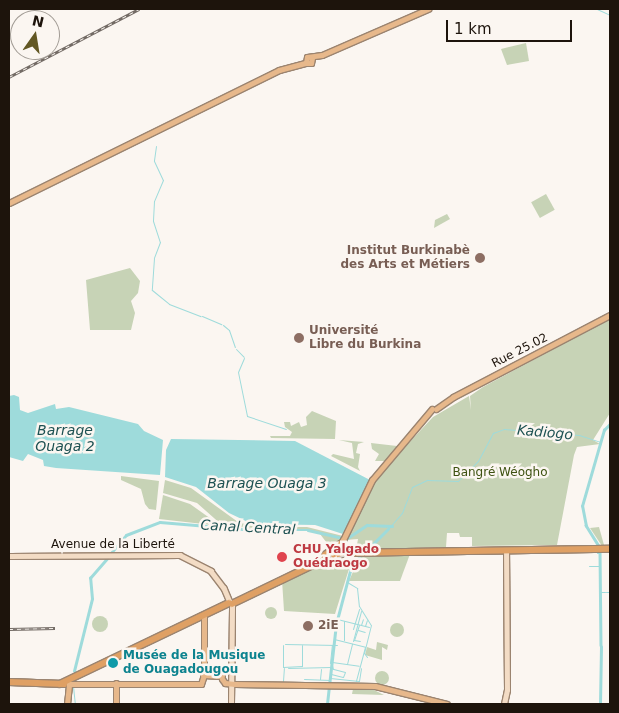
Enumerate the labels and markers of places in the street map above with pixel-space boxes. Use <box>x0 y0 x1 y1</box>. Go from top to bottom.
place label: Institut Burkinabè des Arts et Métiers <box>341 244 470 272</box>
marker: Institut Burkinabè des Arts et Métiers <box>474 252 486 264</box>
place label: Université Libre du Burkina <box>309 324 421 352</box>
marker: Université Libre du Burkina <box>293 332 305 344</box>
place label: CHU Yalgado Ouédraogo <box>293 543 379 571</box>
marker: CHU Yalgado Ouédraogo <box>275 550 289 564</box>
place label: 2iE <box>318 619 339 633</box>
marker: 2iE <box>302 620 314 632</box>
place label: Musée de la Musique de Ouagadougou <box>123 649 265 677</box>
marker: Musée de la Musique de Ouagadougou <box>107 657 119 669</box>

